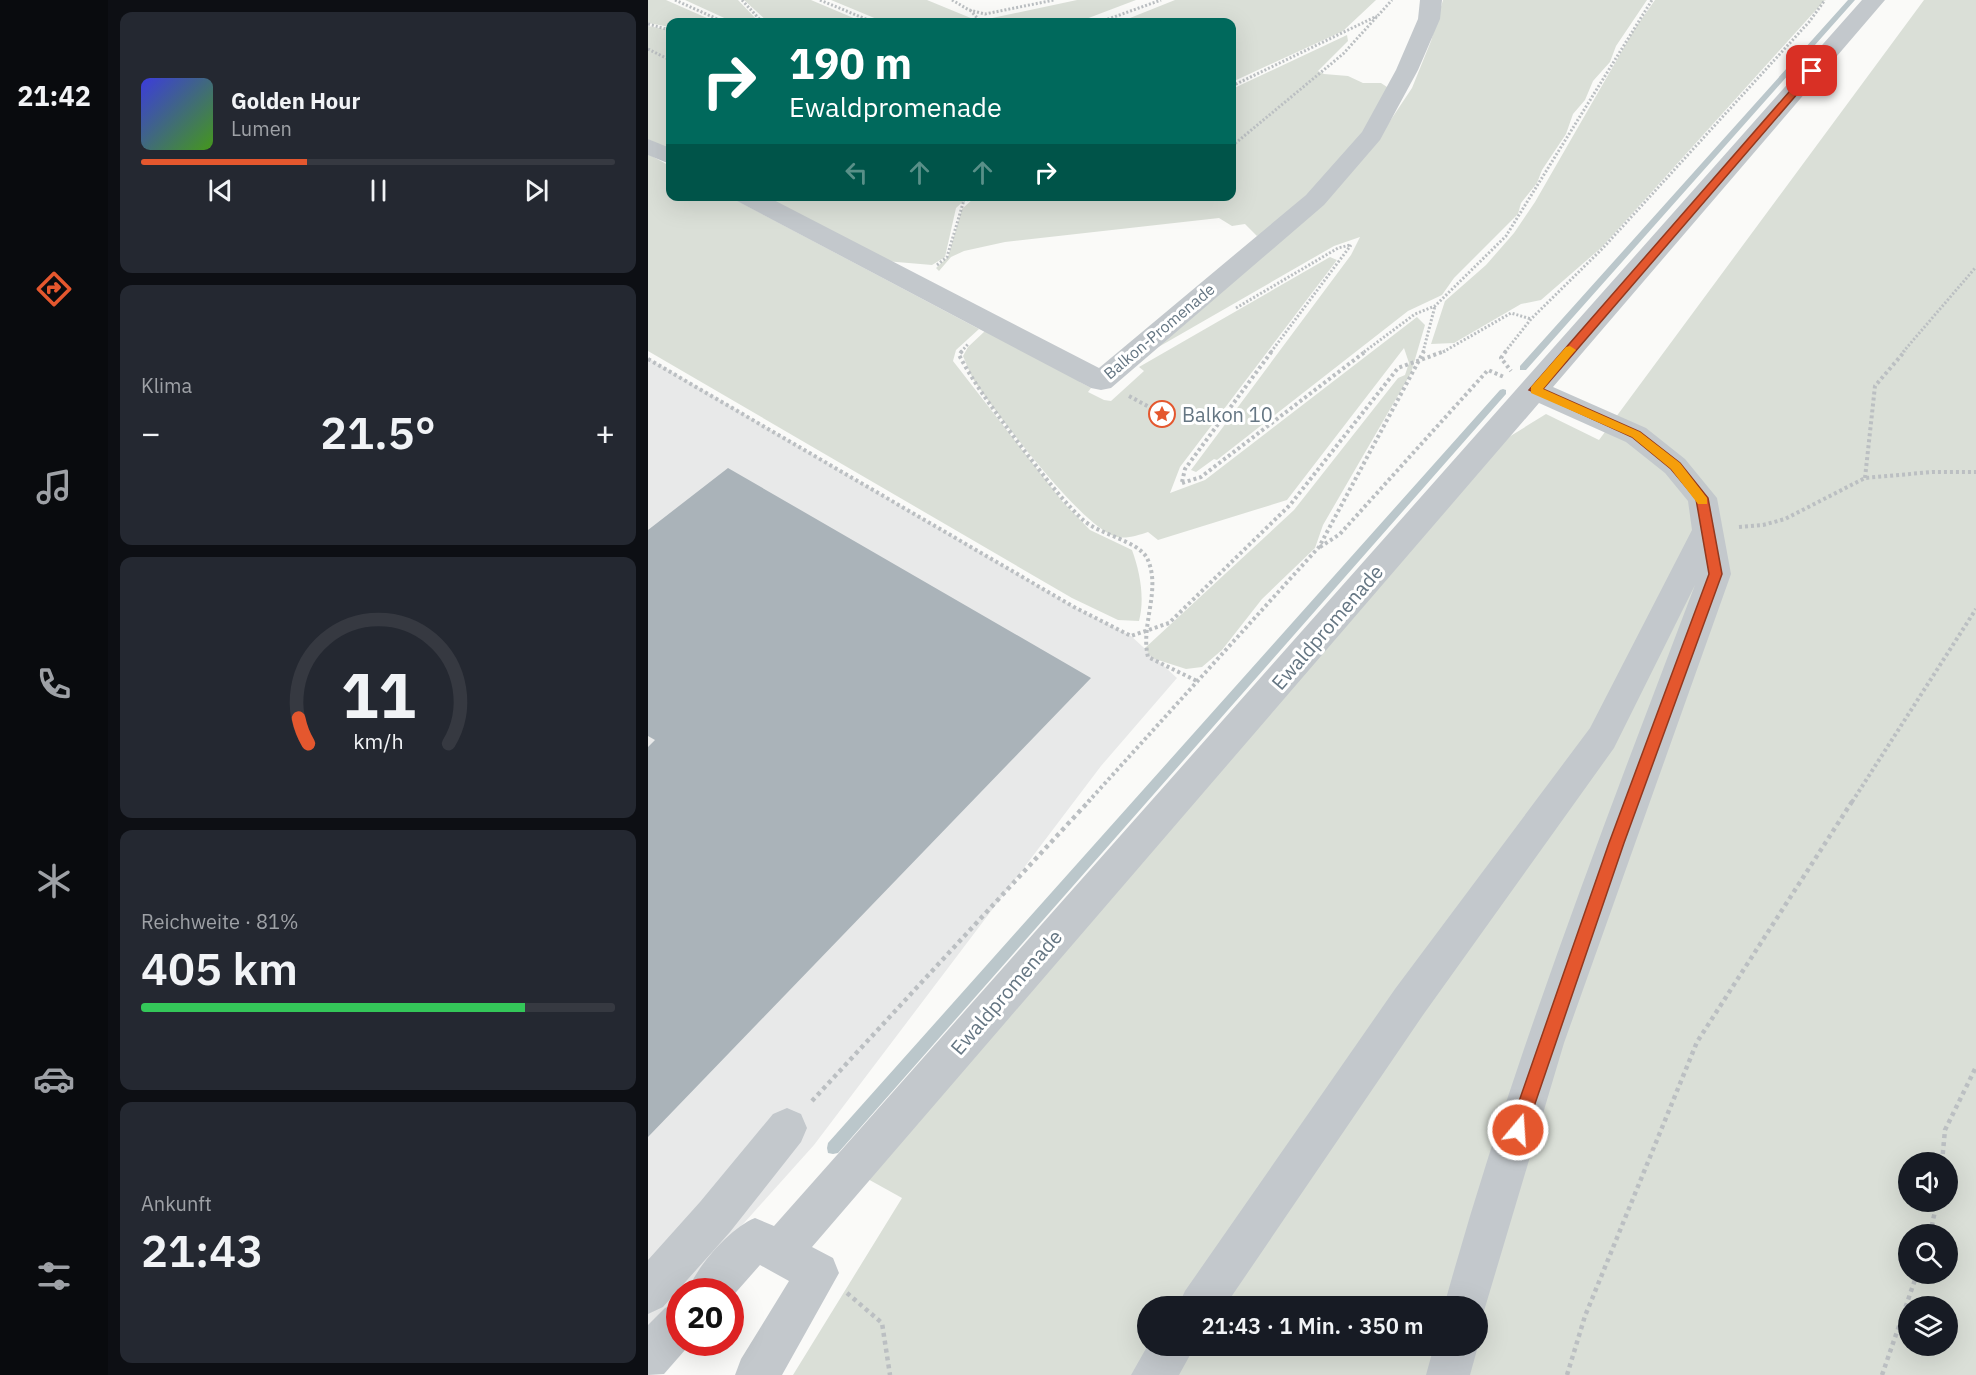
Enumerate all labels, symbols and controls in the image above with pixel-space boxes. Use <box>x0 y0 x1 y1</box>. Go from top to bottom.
text: 190 m <box>789 36 912 91</box>
icon: right <box>690 42 768 120</box>
pin <box>1786 45 1837 96</box>
icon: arrive <box>1795 54 1828 87</box>
text: 21:42 <box>17 78 91 113</box>
text: Golden Hour <box>231 86 360 115</box>
text: Ewaldpromenade <box>789 89 1002 124</box>
text: Lumen <box>231 115 292 142</box>
icon: left <box>840 156 873 189</box>
icon: ahead <box>903 156 936 189</box>
icon: ahead <box>966 156 999 189</box>
icon: right <box>1029 156 1062 189</box>
icon: previous <box>204 174 237 207</box>
icon: pause <box>362 174 395 207</box>
icon: next <box>520 174 553 207</box>
icon: directions <box>33 268 75 310</box>
street label: Balkon-Promenade <box>1099 279 1219 383</box>
text: Klima <box>141 372 192 399</box>
place icon: Balkon 10 <box>1147 399 1177 429</box>
place label: Balkon 10 <box>1182 401 1273 428</box>
text: 21.5° <box>320 403 436 461</box>
text: − <box>141 411 161 454</box>
text: + <box>595 411 615 454</box>
icon: music <box>33 466 75 508</box>
street label: Ewaldpromenade <box>1265 559 1389 695</box>
text: 11 <box>341 655 415 736</box>
icon: phone <box>33 663 75 705</box>
text: km/h <box>353 728 403 756</box>
icon: climate <box>33 860 75 902</box>
text: Reichweite · 81% <box>141 908 298 935</box>
street label: Ewaldpromenade <box>944 924 1068 1060</box>
text: 405 km <box>141 939 298 997</box>
icon: car <box>33 1058 75 1100</box>
position arrow <box>1486 1098 1550 1162</box>
map controls <box>1898 1152 1958 1356</box>
button: sound <box>1898 1152 1958 1212</box>
text: Ankunft <box>141 1190 212 1217</box>
text: 21:43 <box>141 1221 263 1279</box>
button: search <box>1898 1224 1958 1284</box>
icon: filters <box>33 1255 75 1297</box>
speed limit sign: 20 <box>666 1278 744 1356</box>
button: layers <box>1898 1296 1958 1356</box>
text: 21:43 · 1 Min. · 350 m <box>1201 1311 1424 1340</box>

